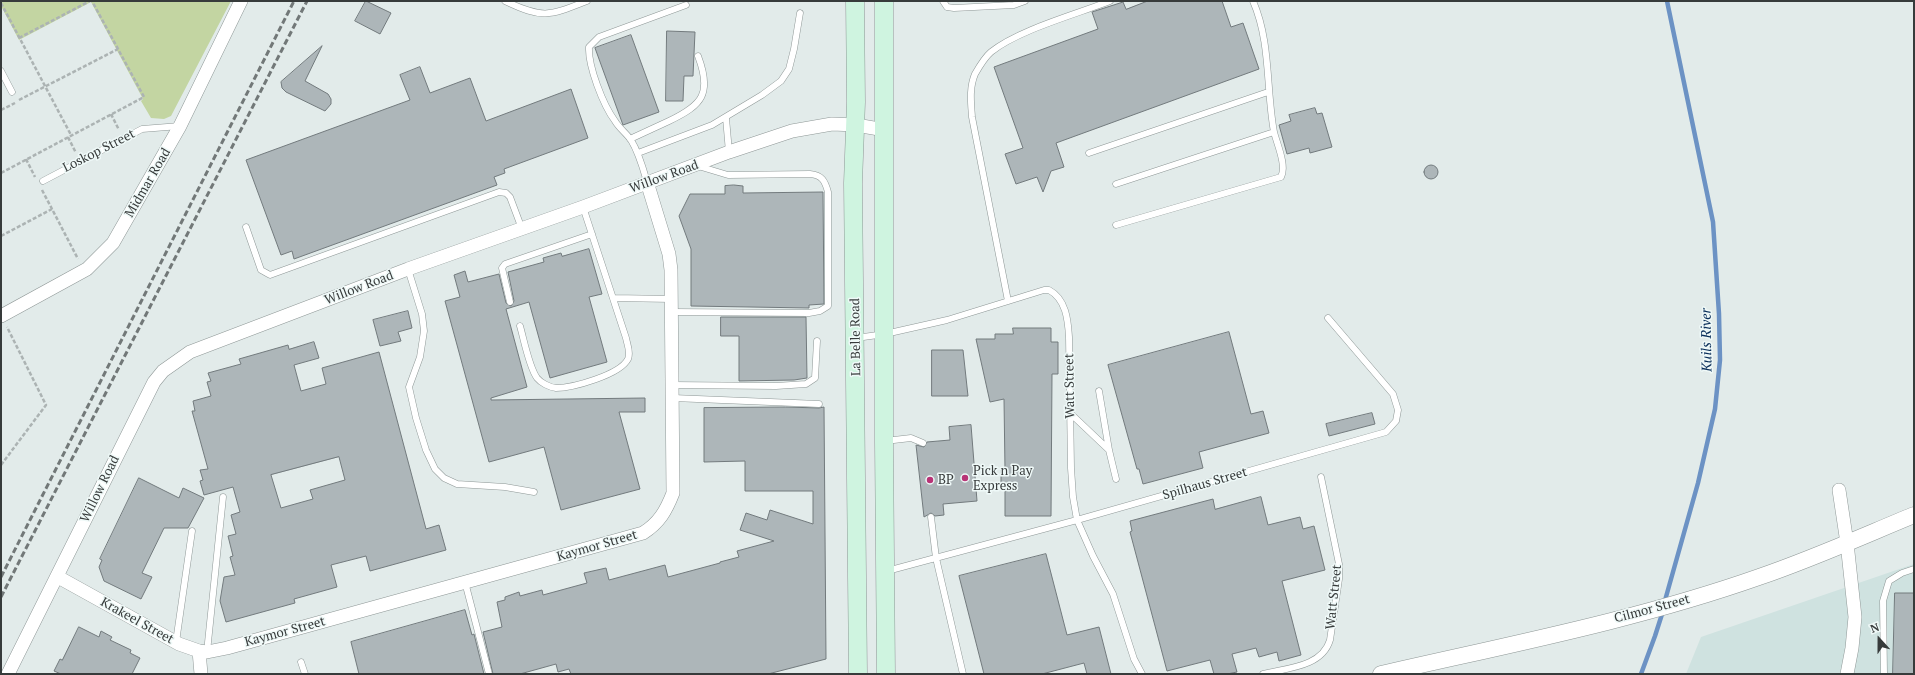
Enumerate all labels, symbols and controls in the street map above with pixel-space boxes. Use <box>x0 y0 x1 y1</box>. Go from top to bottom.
street label: Loskop Street <box>60 126 138 176</box>
street label: Midmar Road <box>122 146 174 220</box>
street label: Willow Road <box>627 157 701 197</box>
street label: Willow Road <box>322 268 396 308</box>
street label: La Belle Road <box>848 298 864 376</box>
water label: Kuils River <box>1698 308 1716 372</box>
street label: Watt Street <box>1062 353 1078 419</box>
street label: Willow Road <box>77 453 123 525</box>
place label: Pick n Pay Express <box>973 463 1032 494</box>
street label: Spilhaus Street <box>1161 464 1249 504</box>
place label: BP <box>938 472 954 488</box>
marker: Pick n Pay Express <box>960 473 970 483</box>
marker: BP <box>925 475 935 485</box>
street label: Kaymor Street <box>555 527 639 565</box>
street label: Watt Street <box>1323 564 1345 630</box>
street label: Cilmor Street <box>1613 591 1691 627</box>
street label: Krakeel Street <box>98 594 176 648</box>
street label: Kaymor Street <box>243 614 327 650</box>
north arrow <box>1859 619 1899 659</box>
text: N <box>1868 620 1881 636</box>

